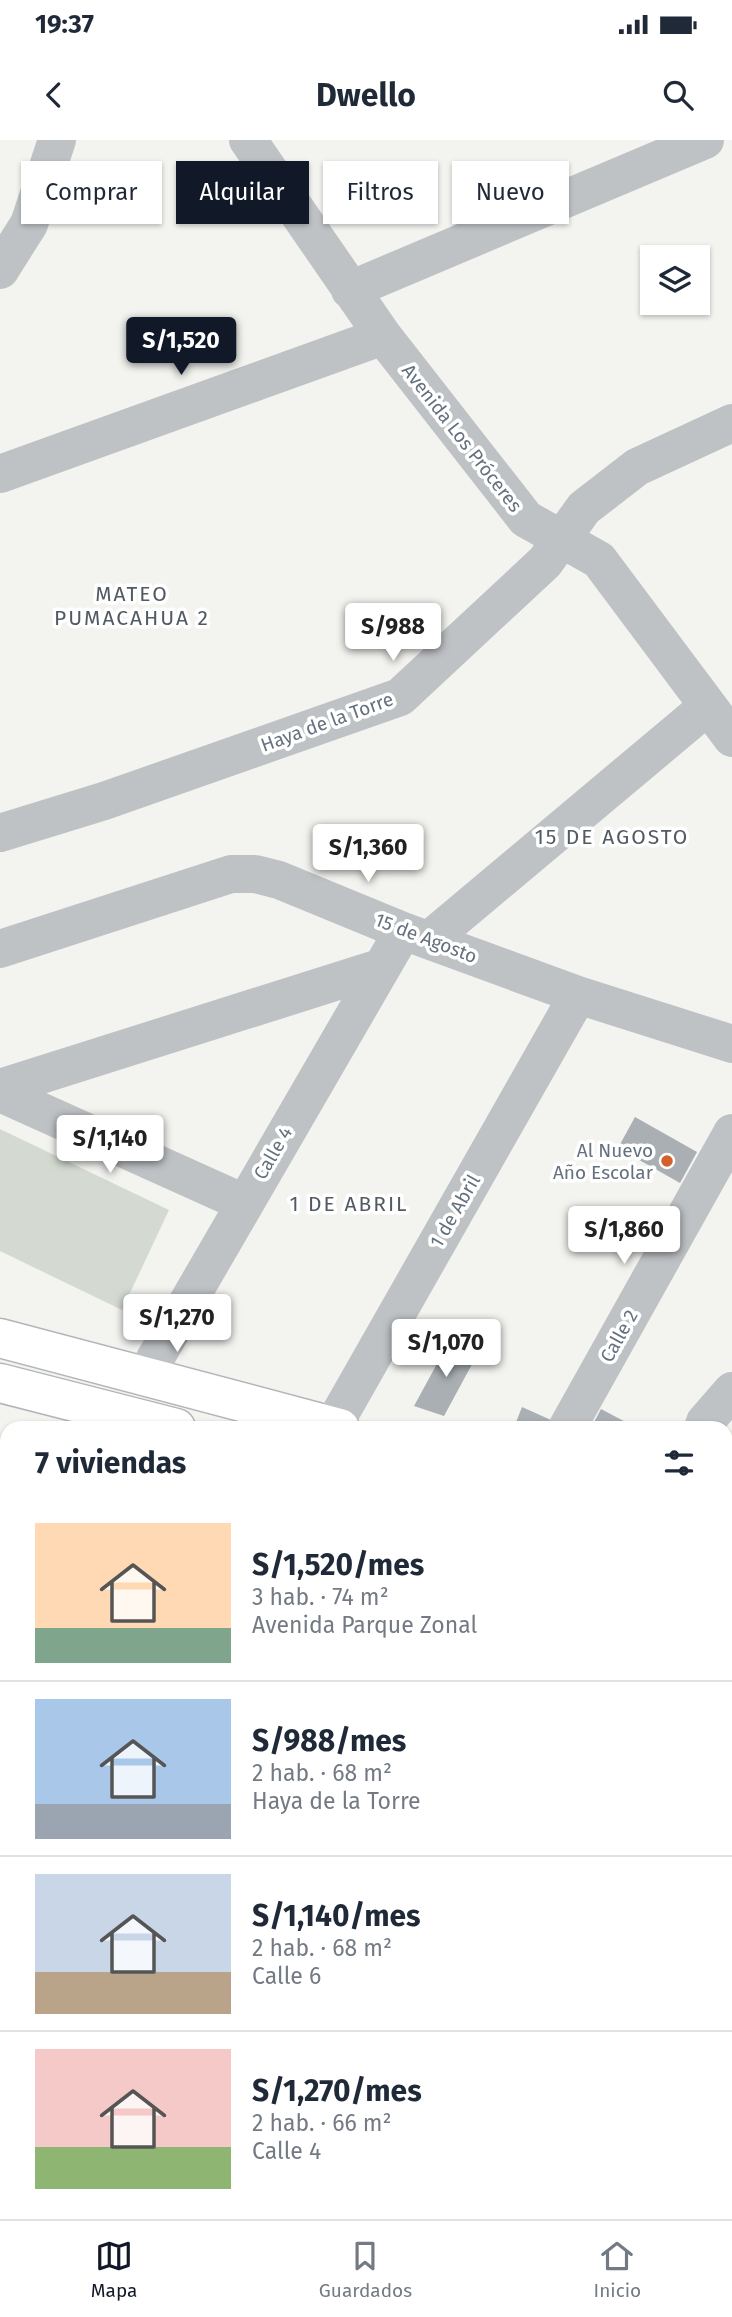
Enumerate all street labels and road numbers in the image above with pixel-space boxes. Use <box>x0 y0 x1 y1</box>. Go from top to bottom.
street label: Avenida Los Próceres <box>397 359 527 517</box>
street label: Haya de la Torre <box>258 687 396 757</box>
street label: 15 de Agosto <box>372 908 480 968</box>
street label: Calle 4 <box>249 1123 297 1183</box>
street label: 1 de Abril <box>425 1170 485 1252</box>
street label: Calle 2 <box>595 1306 643 1366</box>

